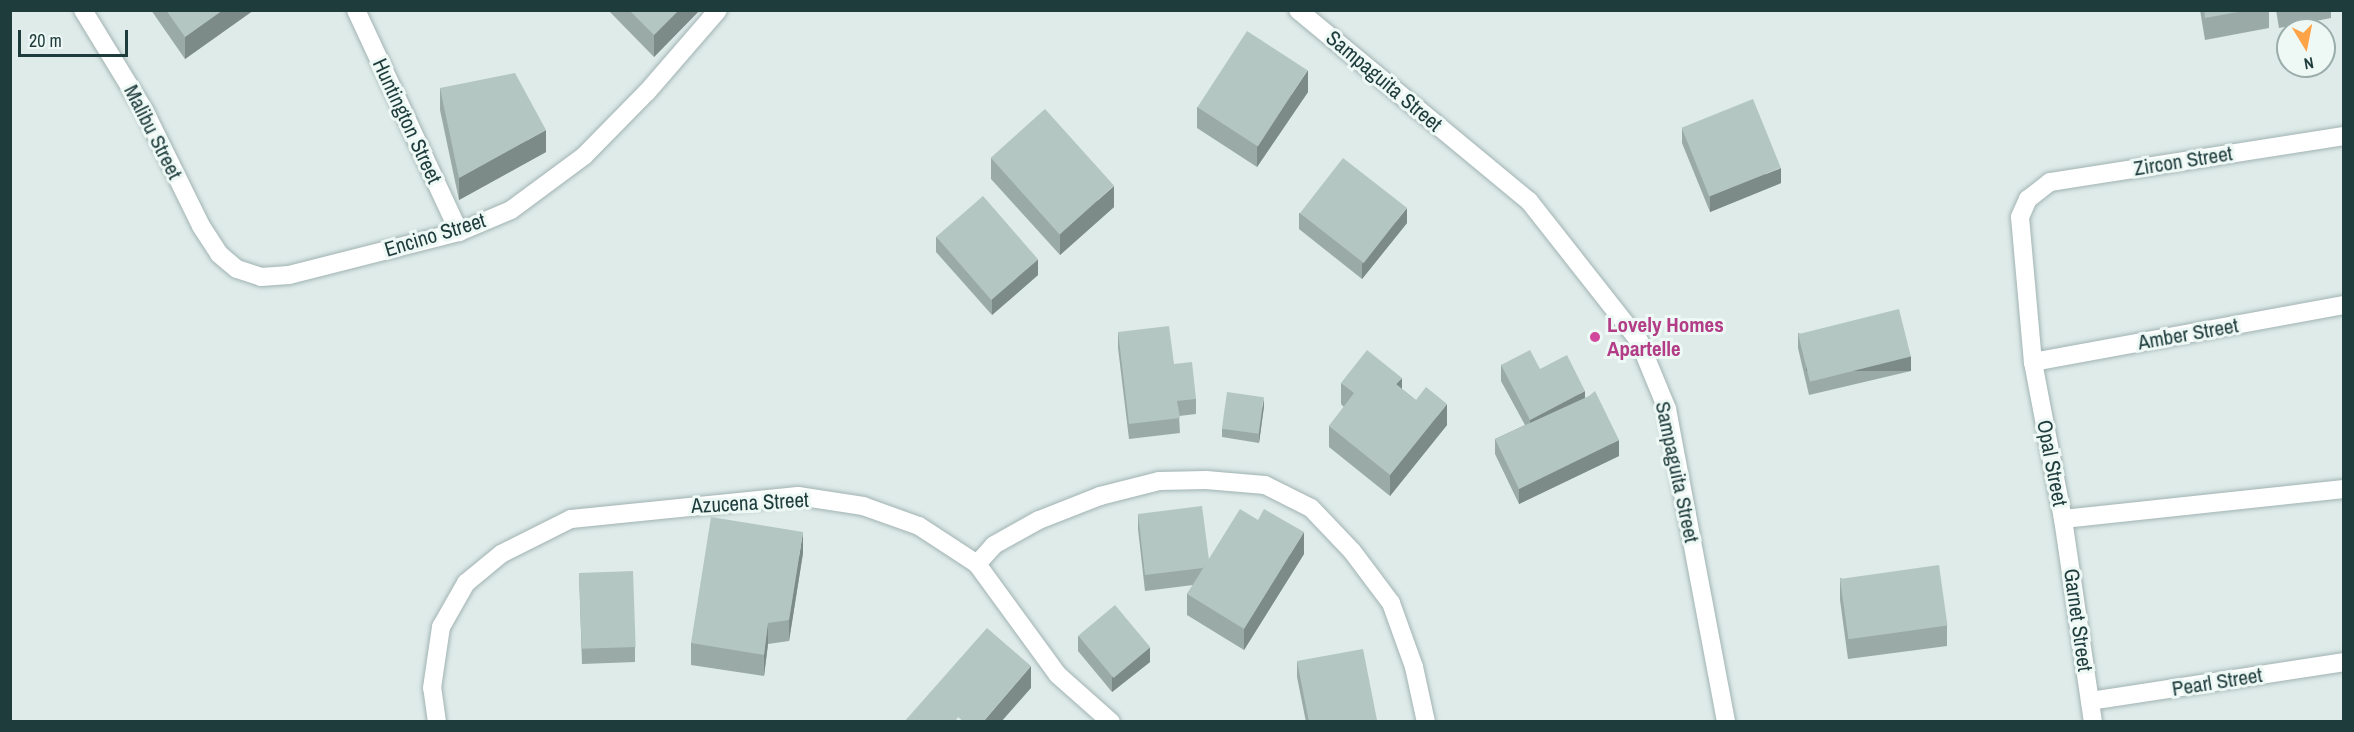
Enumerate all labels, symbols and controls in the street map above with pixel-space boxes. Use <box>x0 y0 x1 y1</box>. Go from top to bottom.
scale bar <box>21 18 130 56</box>
north arrow <box>2276 18 2336 78</box>
street label: Sampaguita Street <box>1321 25 1447 137</box>
text: 20 m <box>29 28 62 53</box>
text: N <box>2302 52 2315 75</box>
street label: Huntington Street <box>367 55 447 187</box>
street label: Malibu Street <box>119 81 187 183</box>
street label: Zircon Street <box>2132 141 2234 181</box>
street label: Encino Street <box>381 208 489 262</box>
place label: Lovely Homes Apartelle <box>1607 312 1724 362</box>
street label: Amber Street <box>2136 313 2240 355</box>
marker: Lovely Homes Apartelle <box>1588 330 1602 344</box>
street label: Sampaguita Street <box>1650 399 1704 545</box>
street label: Opal Street <box>2031 418 2073 508</box>
street label: Azucena Street <box>691 487 809 519</box>
street label: Garnet Street <box>2058 567 2098 673</box>
street label: Pearl Street <box>2170 662 2264 702</box>

